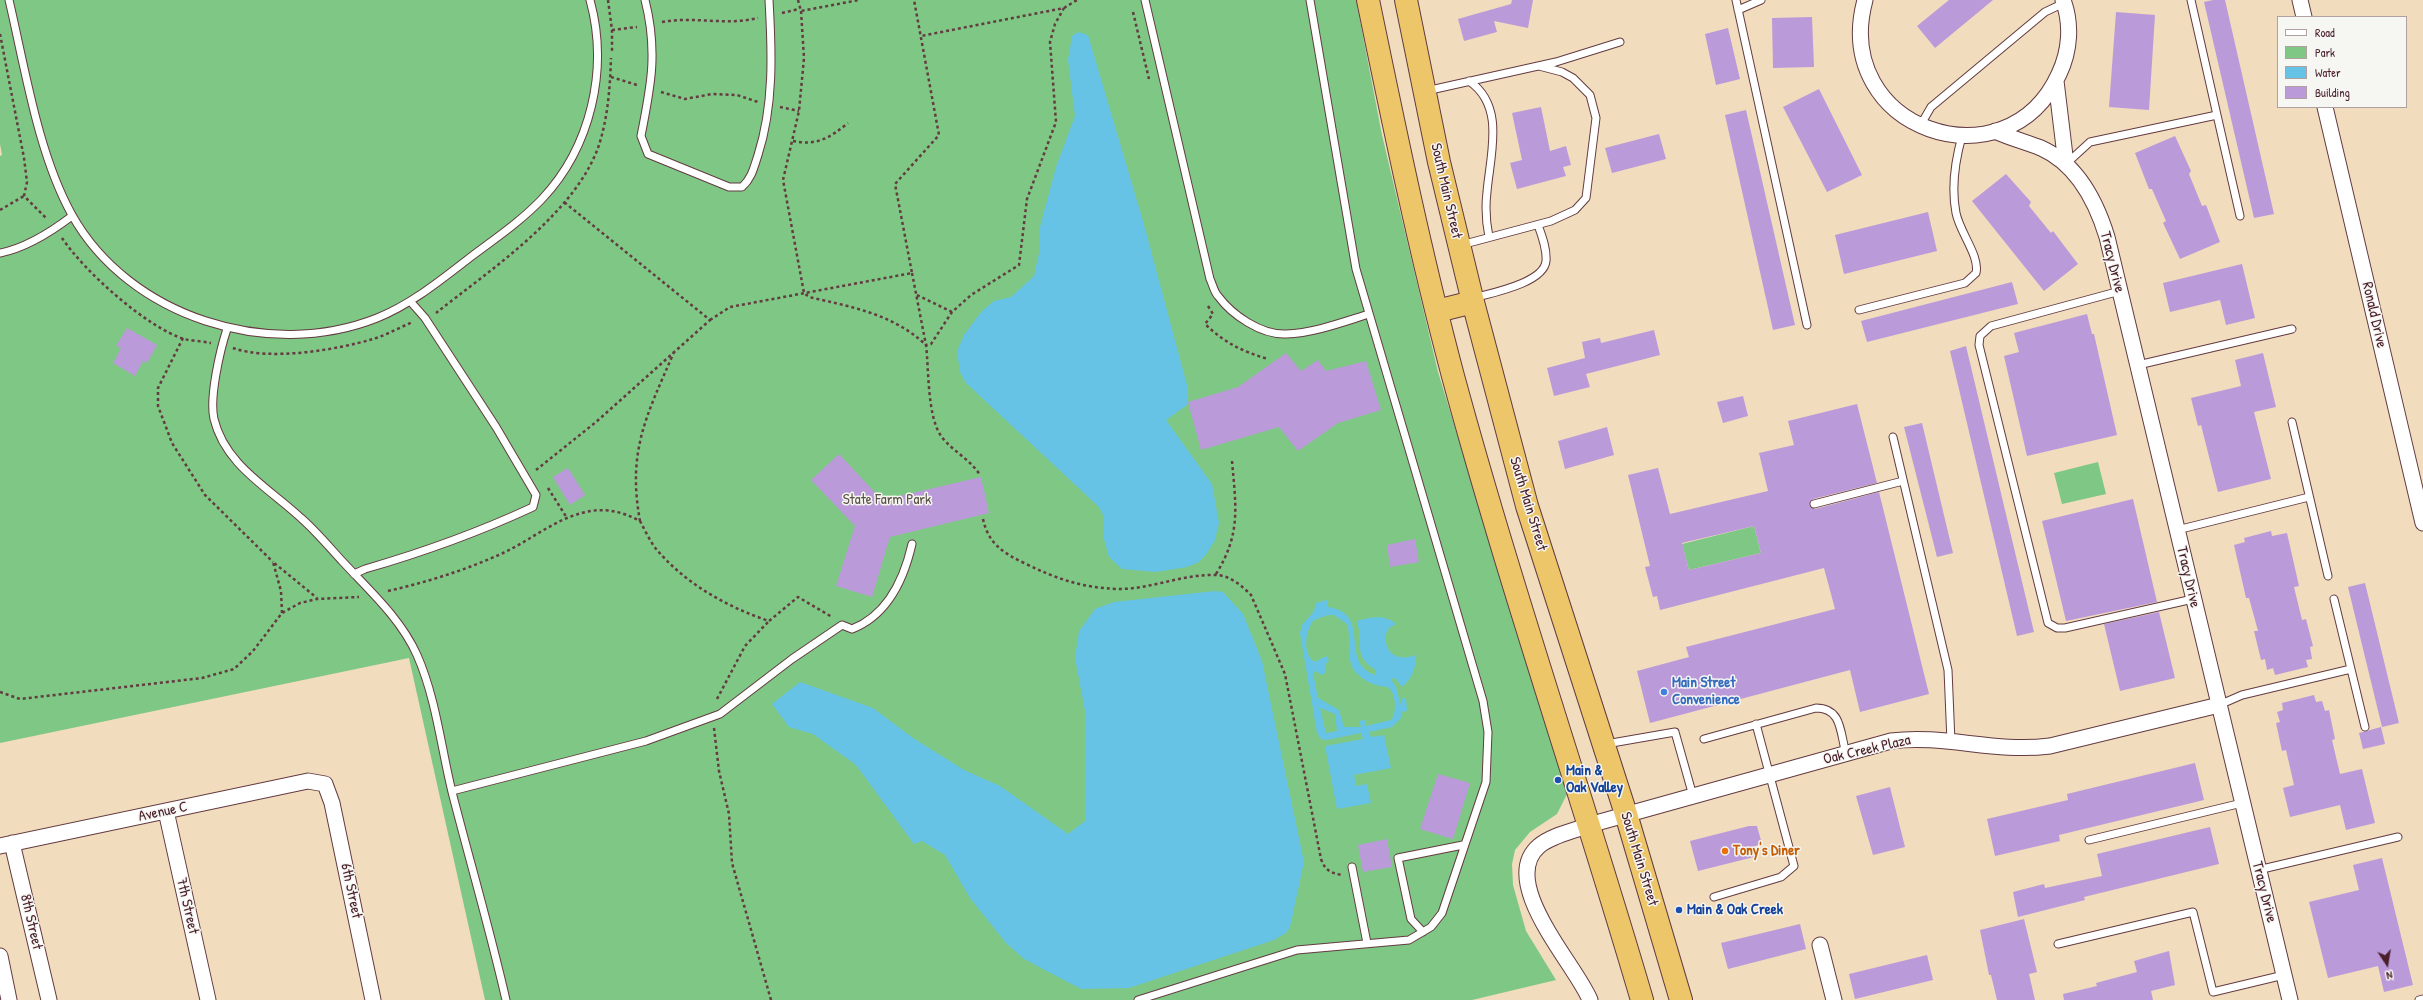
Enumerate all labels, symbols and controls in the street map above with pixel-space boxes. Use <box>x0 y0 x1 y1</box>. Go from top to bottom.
legend <box>2277 16 2407 108</box>
text: Road <box>2315 24 2335 41</box>
text: Park <box>2315 44 2335 61</box>
text: Water <box>2315 64 2341 81</box>
text: Building <box>2315 84 2350 101</box>
street label: South Main Street <box>1426 142 1466 240</box>
street label: Tracy Drive <box>2096 229 2128 295</box>
street label: Ronald Drive <box>2358 280 2390 350</box>
street label: South Main Street <box>1505 455 1551 553</box>
park label: State Farm Park <box>843 491 931 509</box>
street label: Tracy Drive <box>2172 545 2204 609</box>
place label: Main Street Convenience <box>1672 674 1740 709</box>
marker: Main Street Convenience <box>1659 687 1669 697</box>
street label: Oak Creek Plaza <box>1822 731 1912 769</box>
place label: Main & Oak Valley <box>1566 762 1623 797</box>
marker: Main & Oak Valley <box>1553 775 1563 785</box>
street label: Avenue C <box>137 798 189 826</box>
street label: South Main Street <box>1616 810 1662 908</box>
place label: Tony's Diner <box>1733 842 1800 860</box>
marker: Tony's Diner <box>1720 846 1730 856</box>
street label: Tracy Drive <box>2248 859 2280 925</box>
street label: 6th Street <box>336 862 366 920</box>
street label: 7th Street <box>172 876 202 936</box>
street label: 8th Street <box>16 893 46 951</box>
place label: Main & Oak Creek <box>1687 901 1783 919</box>
marker: Main & Oak Creek <box>1674 905 1684 915</box>
north arrow <box>2367 944 2407 984</box>
text: N <box>2385 968 2394 983</box>

